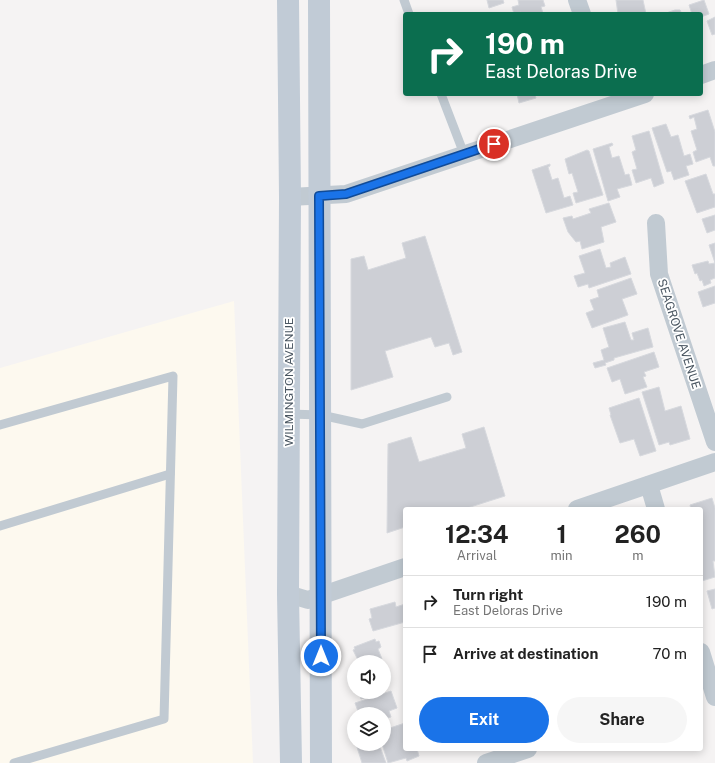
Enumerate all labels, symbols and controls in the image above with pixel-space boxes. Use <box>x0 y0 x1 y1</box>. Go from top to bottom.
text: 190 m <box>485 27 565 60</box>
icon: right <box>419 28 471 80</box>
text: East Deloras Drive <box>485 61 637 82</box>
pin <box>477 127 511 161</box>
icon: arrive <box>483 133 505 155</box>
street label: SEAGROVE AVENUE <box>655 277 703 391</box>
street label: WILMINGTON AVENUE <box>282 318 296 446</box>
text: 12:34 <box>445 520 509 548</box>
text: 1 <box>556 520 567 548</box>
text: 260 <box>615 520 661 548</box>
text: Arrival <box>457 548 497 563</box>
text: min <box>551 548 573 563</box>
text: m <box>632 548 643 563</box>
text: Turn right <box>453 586 523 603</box>
icon: right <box>419 591 441 613</box>
text: 190 m <box>646 593 687 610</box>
text: East Deloras Drive <box>453 603 563 618</box>
position arrow <box>300 635 342 677</box>
icon: arrive <box>419 643 441 665</box>
text: Arrive at destination <box>453 645 598 662</box>
text: 70 m <box>652 645 687 662</box>
map controls <box>347 655 391 751</box>
button: sound <box>347 655 391 699</box>
button: Exit <box>419 697 549 743</box>
button: Share <box>557 697 687 743</box>
button: layers <box>347 707 391 751</box>

